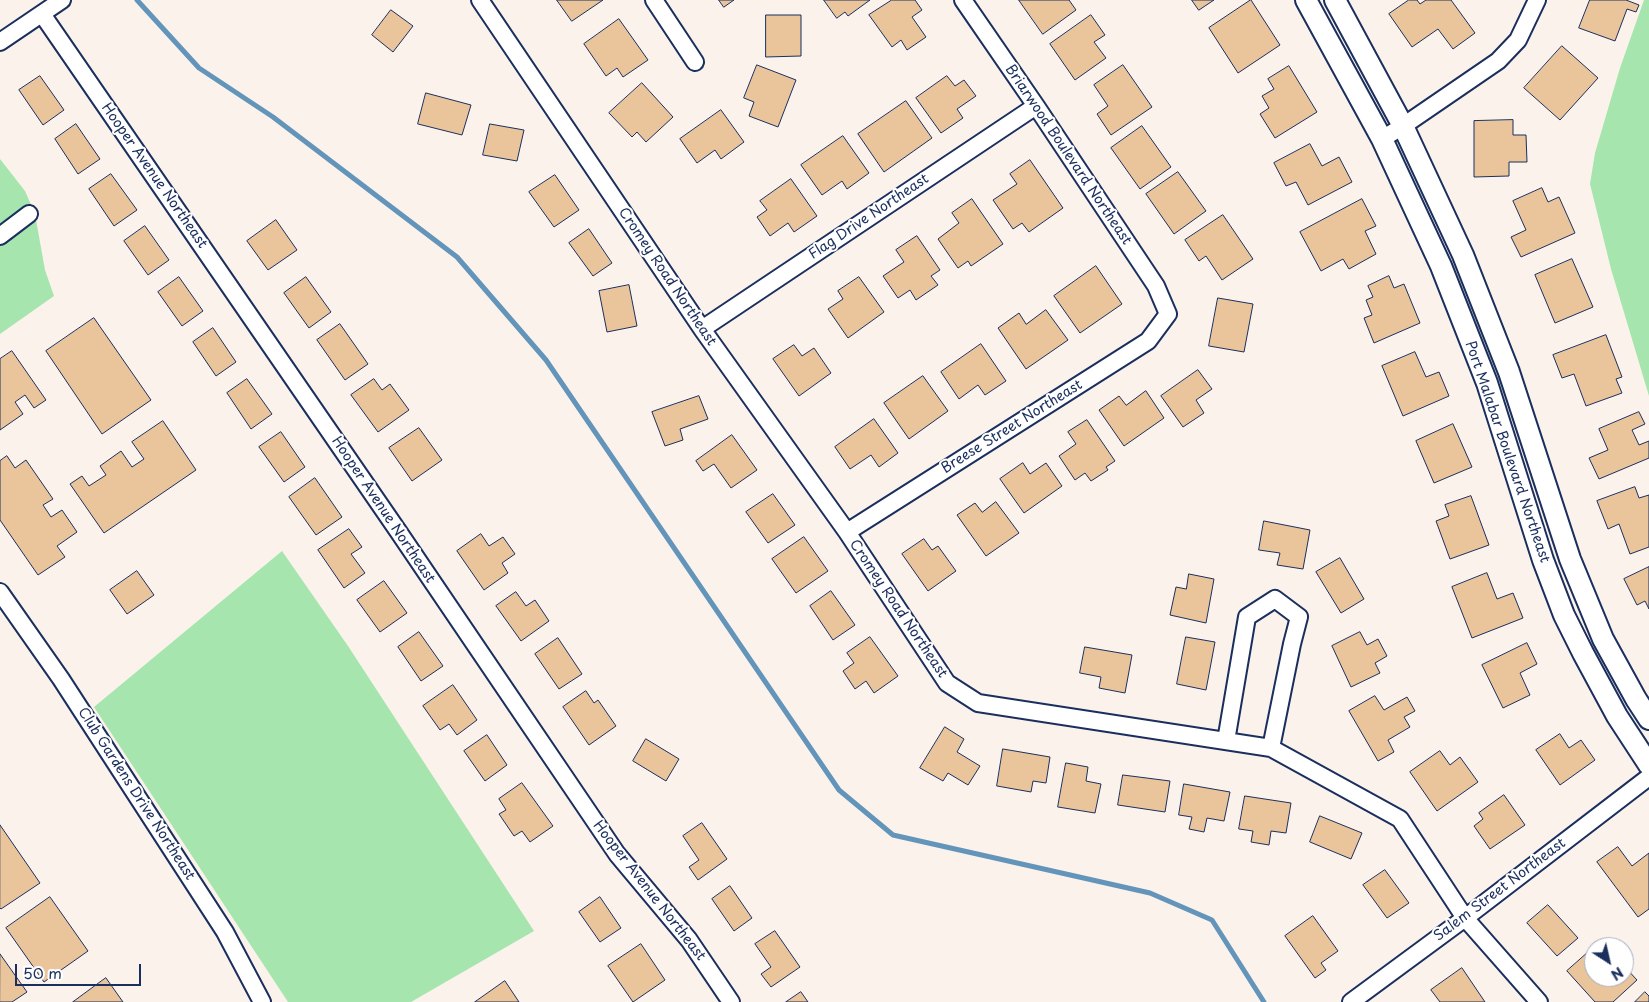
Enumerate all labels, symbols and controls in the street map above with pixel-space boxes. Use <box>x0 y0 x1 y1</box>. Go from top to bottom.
street label: Briarwood Boulevard Northeast <box>1001 62 1135 248</box>
street label: Hooper Avenue Northeast <box>98 100 210 252</box>
street label: Flag Drive Northeast <box>806 171 932 263</box>
street label: Cromey Road Northeast <box>614 205 720 349</box>
street label: Port Malabar Boulevard Northeast <box>1461 339 1553 565</box>
street label: Breese Street Northeast <box>938 377 1086 477</box>
street label: Hooper Avenue Northeast <box>328 434 438 586</box>
street label: Cromey Road Northeast <box>845 537 951 681</box>
street label: Club Gardens Drive Northeast <box>74 705 198 883</box>
street label: Hooper Avenue Northeast <box>589 818 709 964</box>
street label: Salem Street Northeast <box>1431 835 1569 945</box>
north arrow <box>1584 937 1634 987</box>
scale bar <box>18 954 144 986</box>
text: 50 m <box>23 961 62 984</box>
text: N <box>1607 962 1628 986</box>

